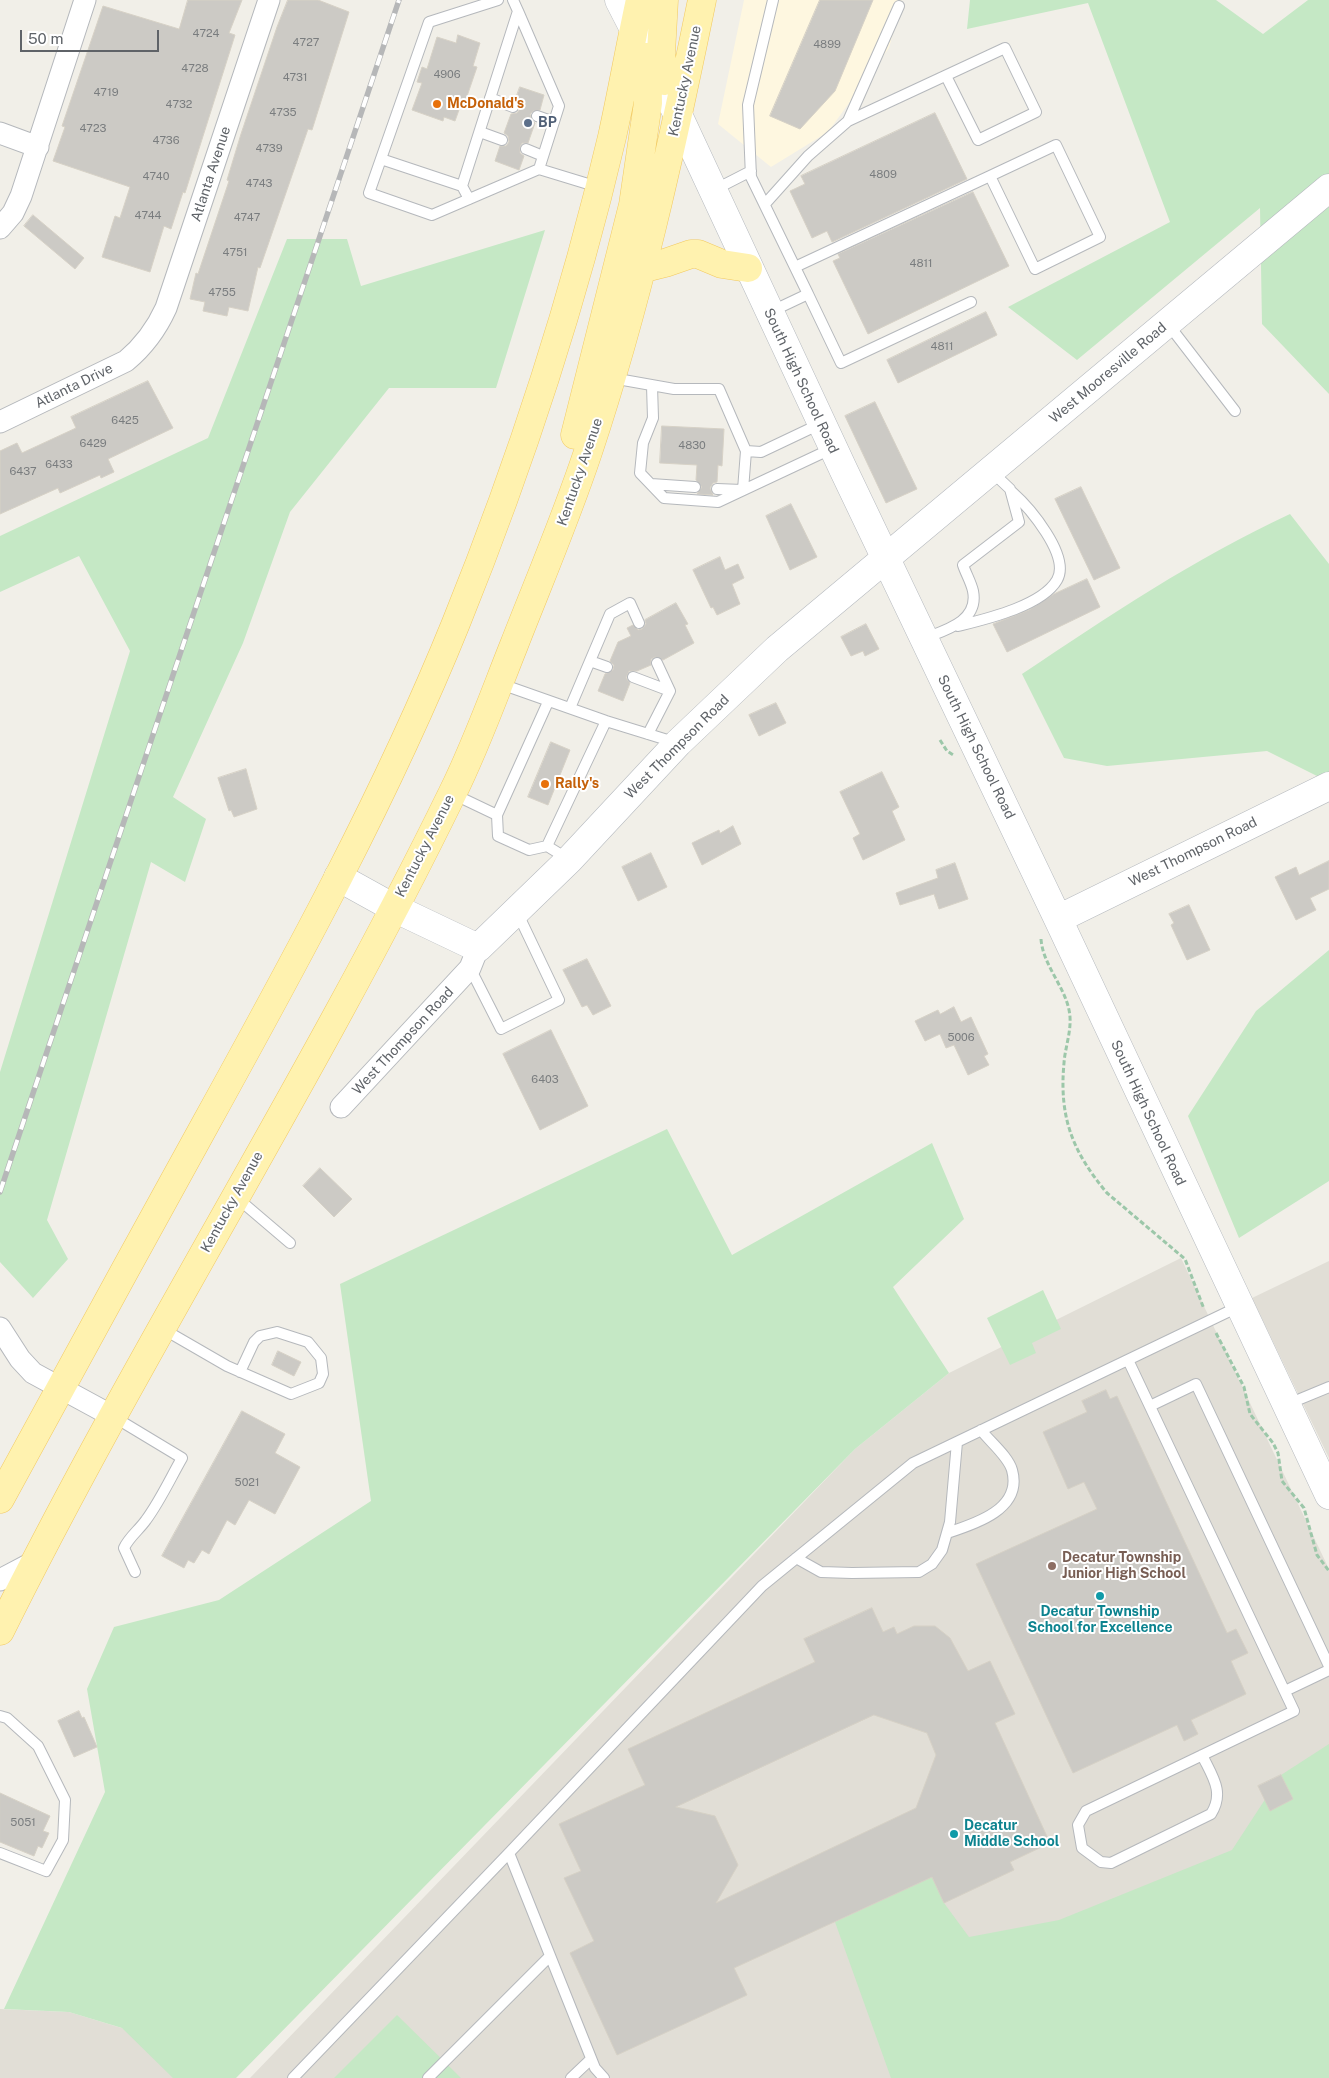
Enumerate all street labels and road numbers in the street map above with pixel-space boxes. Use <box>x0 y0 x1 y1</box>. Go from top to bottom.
street label: Kentucky Avenue <box>665 24 705 138</box>
street label: Atlanta Avenue <box>188 124 234 224</box>
street label: South High School Road <box>760 306 842 456</box>
street label: West Mooresville Road <box>1046 319 1170 427</box>
street label: Atlanta Drive <box>32 360 116 412</box>
street label: Kentucky Avenue <box>554 416 606 528</box>
street label: South High School Road <box>934 672 1018 822</box>
street label: West Thompson Road <box>621 691 733 803</box>
street label: Kentucky Avenue <box>392 792 458 900</box>
street label: West Thompson Road <box>1126 814 1260 890</box>
street label: West Thompson Road <box>349 984 457 1098</box>
street label: South High School Road <box>1107 1038 1189 1188</box>
street label: Kentucky Avenue <box>197 1149 267 1255</box>

